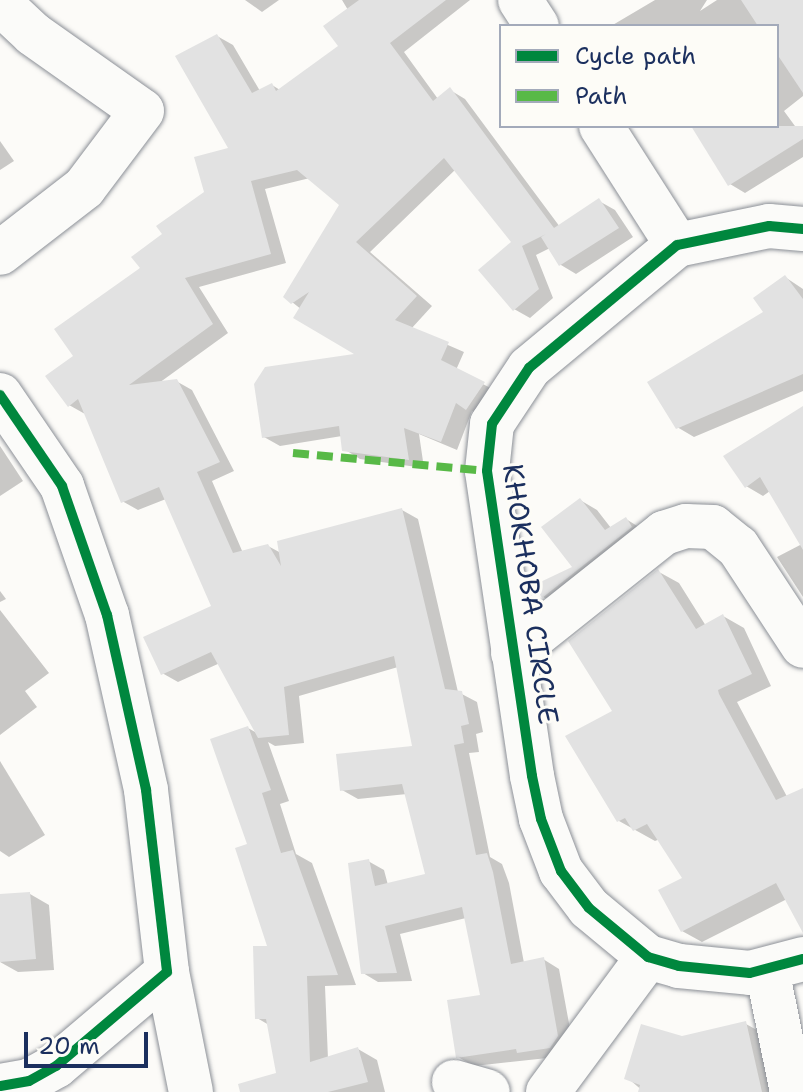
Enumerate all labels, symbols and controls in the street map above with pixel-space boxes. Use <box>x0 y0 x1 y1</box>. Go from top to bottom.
legend <box>499 24 779 128</box>
text: Cycle path <box>575 40 696 72</box>
text: Path <box>575 80 627 112</box>
street label: KHOKHOBA CIRCLE <box>496 462 566 726</box>
scale bar <box>28 1016 152 1066</box>
text: 20 m <box>38 1030 100 1062</box>

